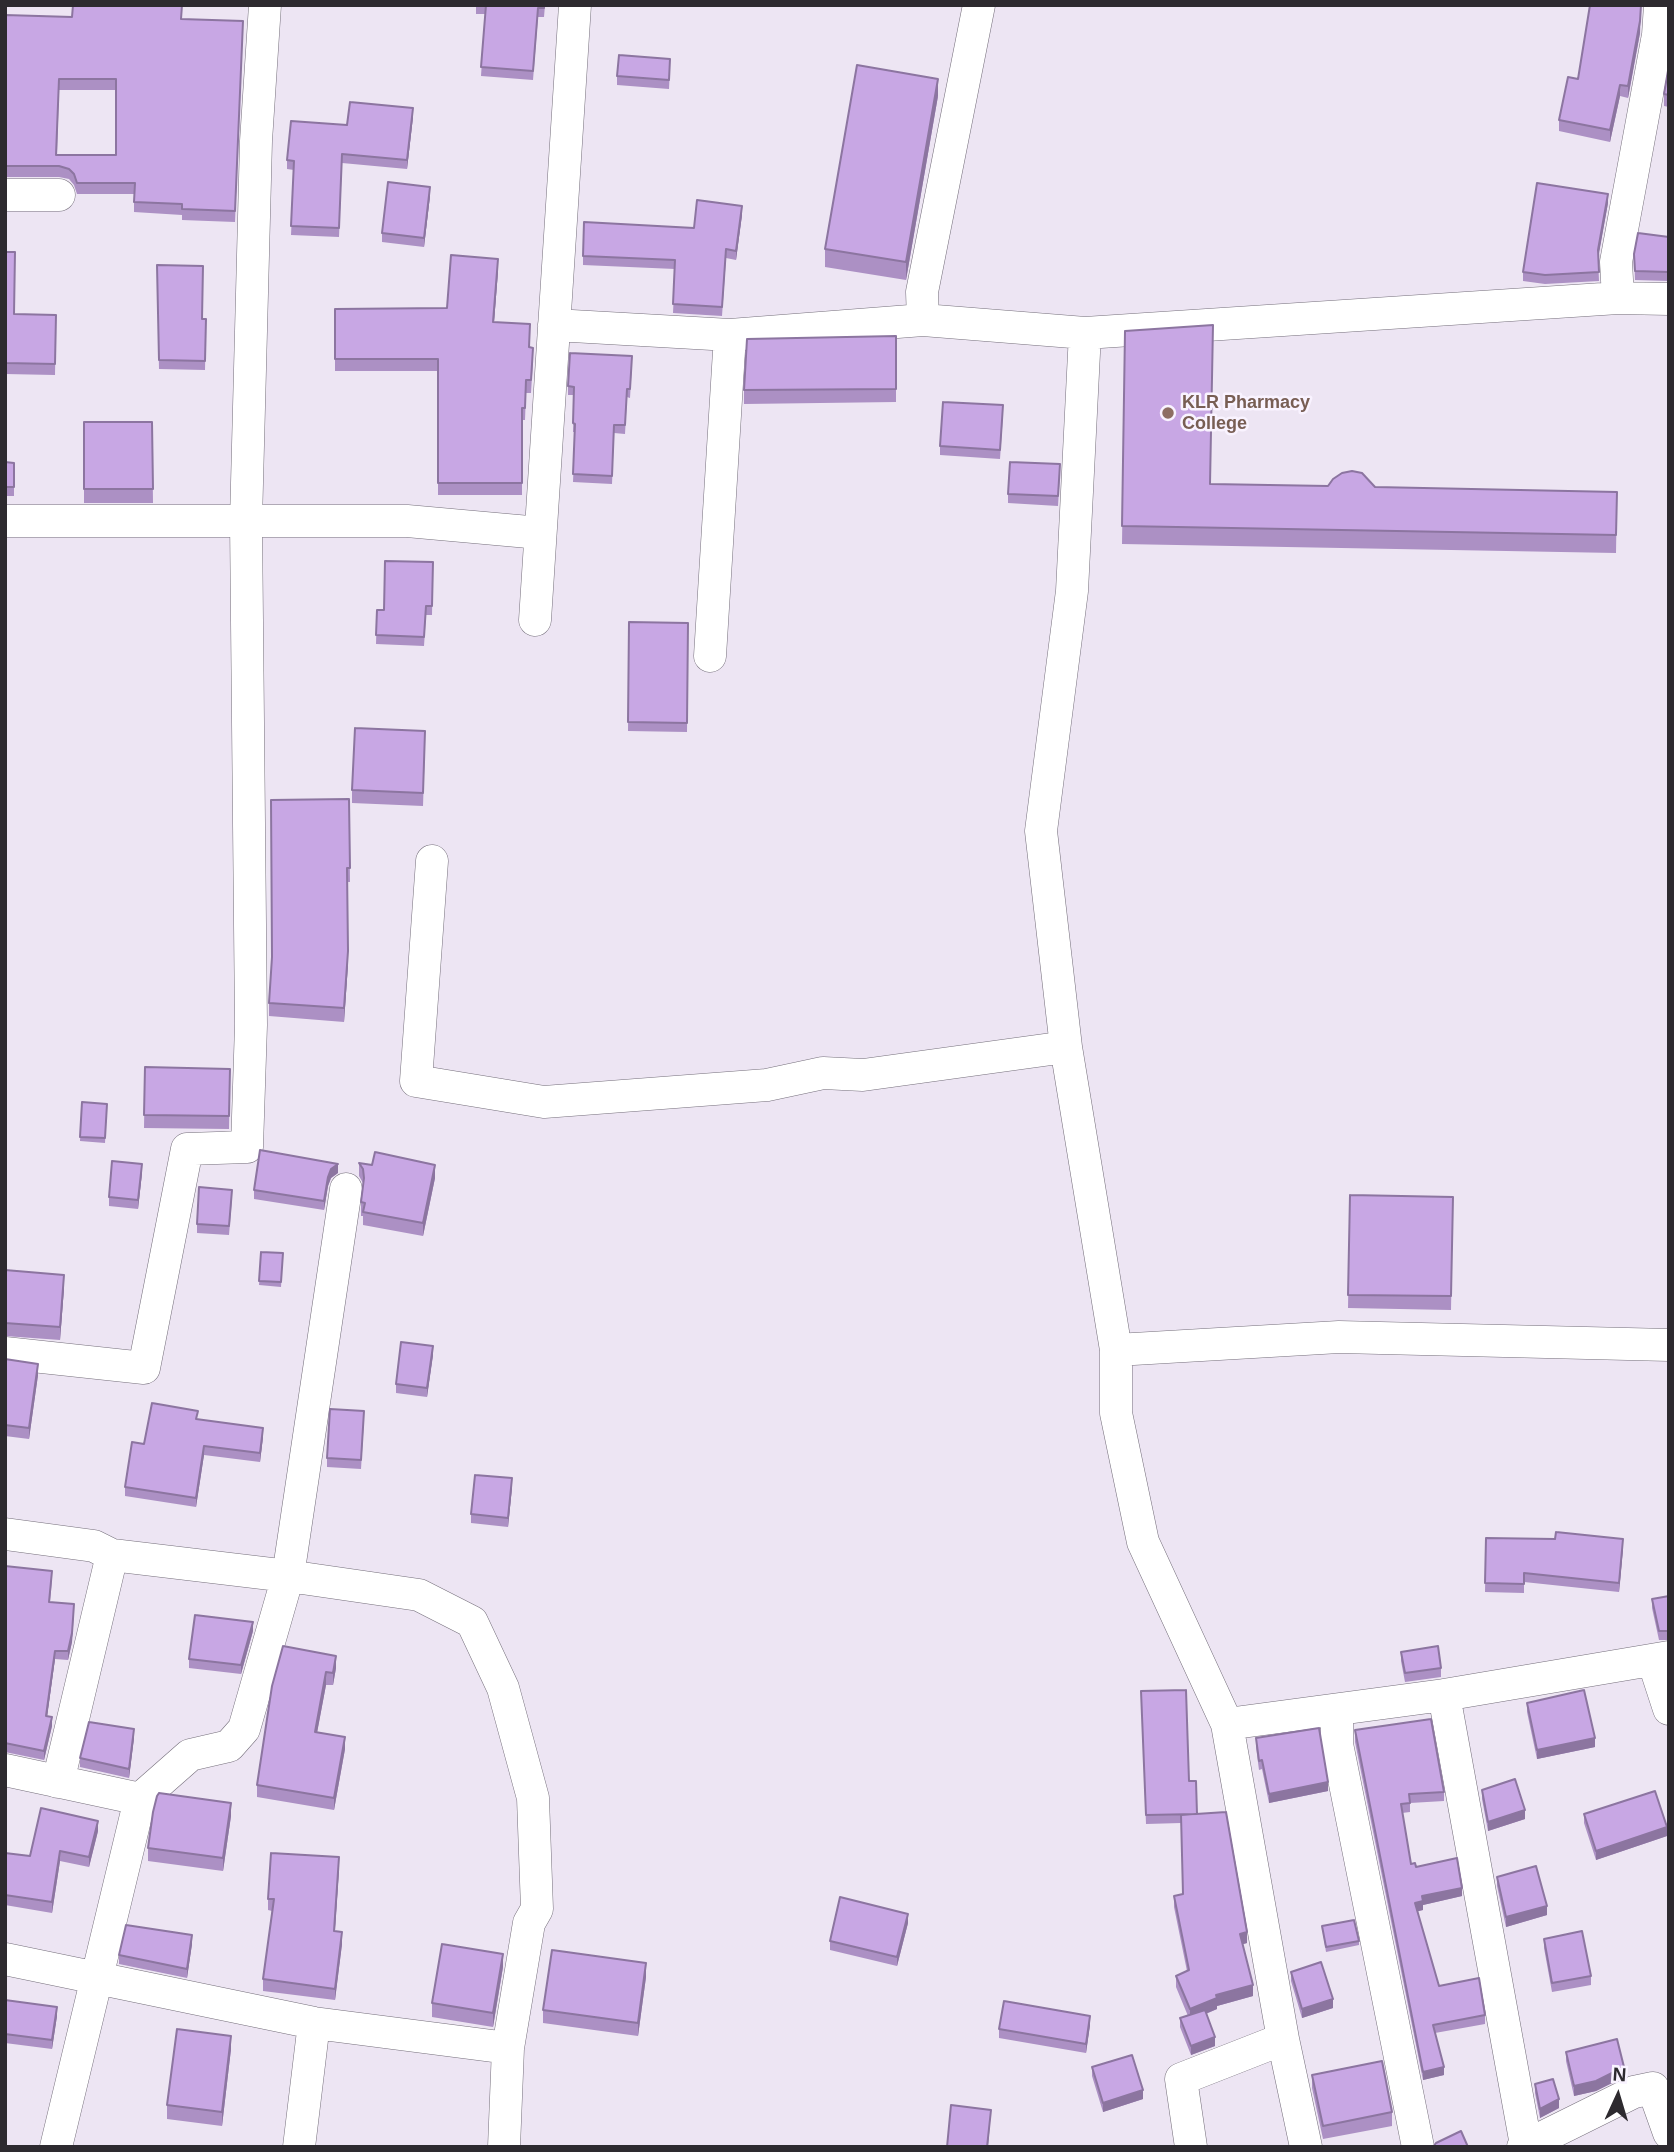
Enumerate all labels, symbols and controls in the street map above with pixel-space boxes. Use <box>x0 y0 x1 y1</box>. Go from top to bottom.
place label: KLR Pharmacy College <box>1182 392 1310 434</box>
marker: KLR Pharmacy College <box>1160 405 1176 421</box>
north arrow <box>1583 2061 1653 2131</box>
text: N <box>1612 2064 1627 2086</box>

